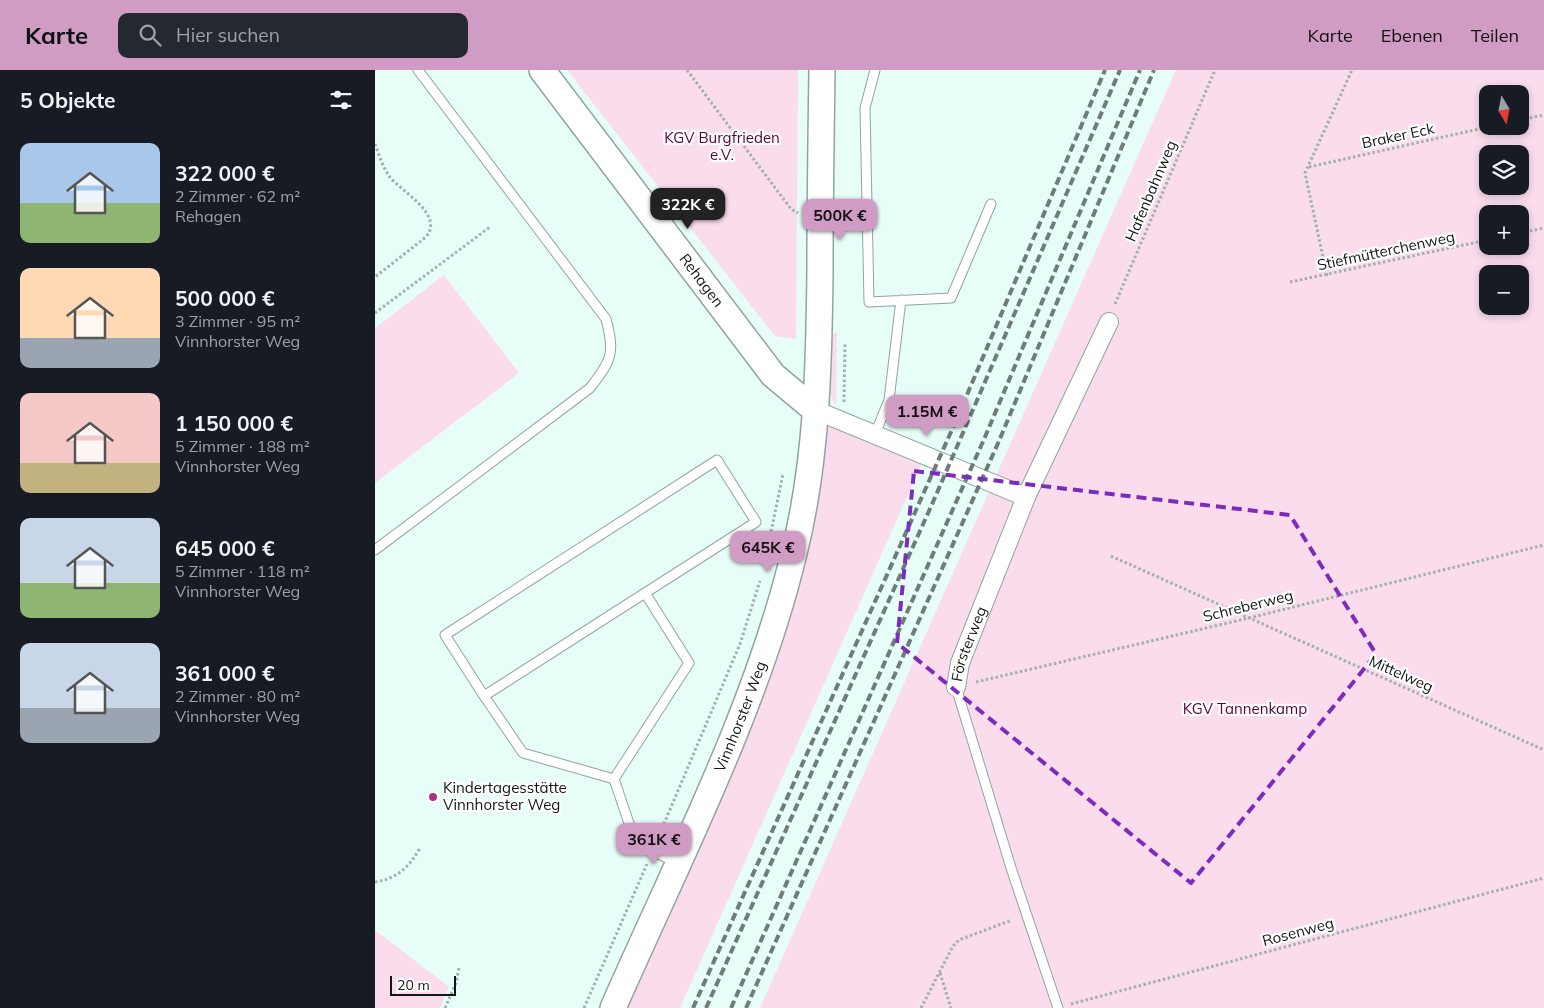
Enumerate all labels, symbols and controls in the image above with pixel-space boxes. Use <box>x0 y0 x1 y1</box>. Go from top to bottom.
search box <box>118 13 468 58</box>
text: Karte <box>25 20 88 50</box>
icon: search <box>136 21 164 49</box>
text: Hier suchen <box>176 23 280 47</box>
text: Karte <box>1307 24 1353 47</box>
text: Ebenen <box>1381 24 1443 47</box>
text: Teilen <box>1471 24 1519 47</box>
north arrow <box>1479 85 1529 135</box>
map controls <box>1479 85 1529 315</box>
icon: filters <box>327 86 355 114</box>
text: 5 Objekte <box>20 87 116 113</box>
street label: Braker Eck <box>1360 119 1436 152</box>
park label: KGV Burgfrieden e.V. <box>664 128 780 164</box>
street label: Hafenbahnweg <box>1121 137 1180 244</box>
button: layers <box>1479 145 1529 195</box>
text: 322 000 € <box>175 160 275 186</box>
icon: home <box>60 163 120 223</box>
text: 2 Zimmer · 62 m² <box>175 186 300 206</box>
pin: 322K € <box>647 188 729 230</box>
text: 322K € <box>661 194 715 214</box>
pin: 500K € <box>799 198 881 241</box>
text: 500K € <box>813 205 867 225</box>
button: + <box>1479 205 1529 255</box>
text: Rehagen <box>175 206 241 226</box>
street label: Stiefmütterchenweg <box>1315 227 1456 274</box>
street label: Rehagen <box>675 250 728 311</box>
button: − <box>1479 265 1529 315</box>
text: 500 000 € <box>175 285 275 311</box>
icon: home <box>60 288 120 348</box>
text: 3 Zimmer · 95 m² <box>175 311 300 331</box>
text: Vinnhorster Weg <box>175 331 300 351</box>
pin: 1.15M € <box>881 394 973 437</box>
text: 1.15M € <box>897 401 957 421</box>
text: 1 150 000 € <box>175 410 293 436</box>
icon: home <box>60 413 120 473</box>
text: 5 Zimmer · 188 m² <box>175 436 310 456</box>
text: Vinnhorster Weg <box>175 456 300 476</box>
pin: 645K € <box>727 530 809 573</box>
text: 645 000 € <box>175 535 275 561</box>
text: 645K € <box>741 537 795 557</box>
icon: home <box>60 538 120 598</box>
text: 5 Zimmer · 118 m² <box>175 561 310 581</box>
text: Vinnhorster Weg <box>175 581 300 601</box>
street label: Schreberweg <box>1201 585 1295 626</box>
street label: Försterweg <box>947 603 991 683</box>
street label: Mittelweg <box>1366 651 1436 696</box>
street label: Vinnhorster Weg <box>710 659 770 775</box>
text: 361 000 € <box>175 660 275 686</box>
icon: home <box>60 663 120 723</box>
text: 2 Zimmer · 80 m² <box>175 686 300 706</box>
park label: KGV Tannenkamp <box>1183 699 1307 718</box>
text: Vinnhorster Weg <box>175 706 300 726</box>
place label: Kindertagesstätte Vinnhorster Weg <box>443 778 567 814</box>
marker: Kindertagesstätte Vinnhorster Weg <box>427 791 439 803</box>
pin: 361K € <box>613 822 695 865</box>
text: 361K € <box>627 829 681 849</box>
street label: Rosenweg <box>1260 913 1336 950</box>
scale bar <box>390 973 456 996</box>
text: 20 m <box>397 976 430 994</box>

